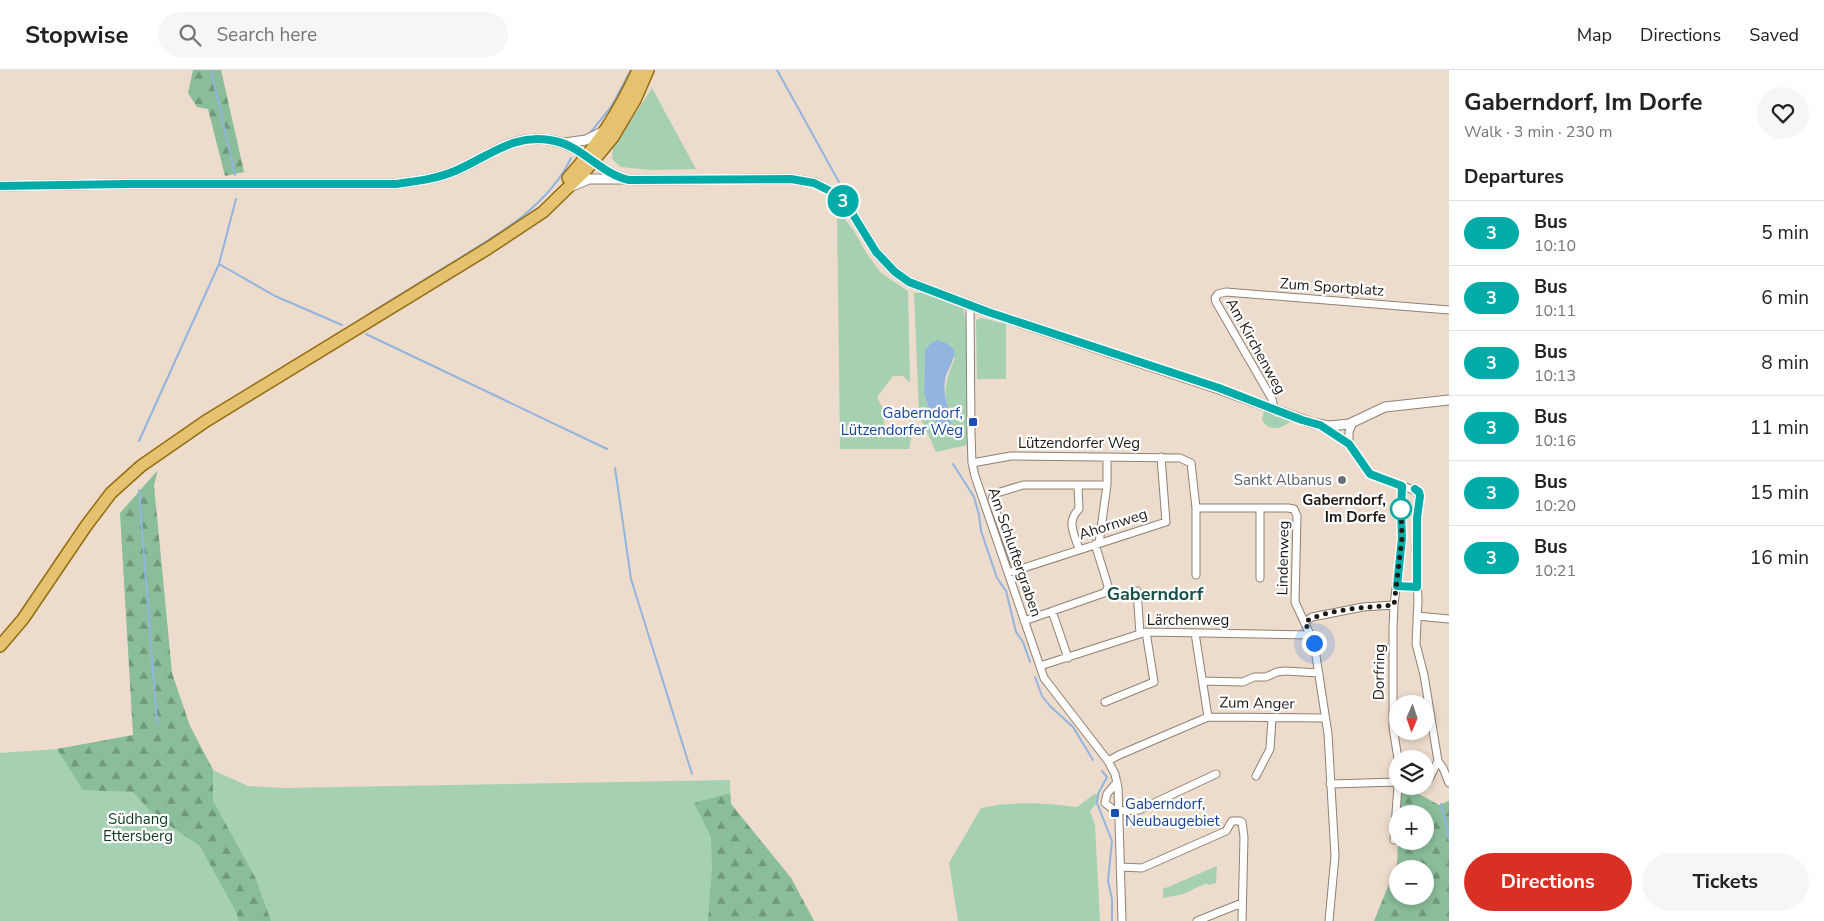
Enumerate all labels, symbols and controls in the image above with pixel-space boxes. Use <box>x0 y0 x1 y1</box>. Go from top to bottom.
search box <box>158 12 508 57</box>
text: Stopwise <box>25 19 128 51</box>
icon: search <box>176 21 204 49</box>
text: Search here <box>216 22 317 48</box>
text: Map <box>1577 23 1612 47</box>
text: Directions <box>1640 23 1721 47</box>
text: Saved <box>1749 23 1799 47</box>
text: Gaberndorf, Im Dorfe <box>1464 86 1702 118</box>
button: heart <box>1757 87 1809 139</box>
text: Walk · 3 min · 230 m <box>1464 121 1612 143</box>
text: Departures <box>1464 164 1564 190</box>
line badge: 3 <box>827 185 859 217</box>
text: 3 <box>838 189 848 213</box>
text: Bus <box>1534 209 1567 235</box>
text: 5 min <box>1761 220 1809 246</box>
text: 3 <box>1486 221 1497 245</box>
text: 10:10 <box>1534 235 1576 257</box>
street label: Zum Sportplatz <box>1279 273 1385 301</box>
text: Bus <box>1534 274 1567 300</box>
text: 6 min <box>1761 285 1809 311</box>
text: 3 <box>1486 286 1497 310</box>
street label: Am Kirchenweg <box>1221 294 1291 398</box>
text: 10:11 <box>1534 300 1576 322</box>
text: Bus <box>1534 339 1567 365</box>
text: 8 min <box>1761 350 1809 376</box>
text: 3 <box>1486 351 1497 375</box>
text: 10:13 <box>1534 365 1576 387</box>
place label: Gaberndorf, Lützendorfer Weg <box>841 403 963 440</box>
text: Bus <box>1534 404 1567 430</box>
text: 11 min <box>1750 415 1809 441</box>
marker: Gaberndorf, Lützendorfer Weg <box>967 416 979 428</box>
text: 3 <box>1486 416 1497 440</box>
text: 10:16 <box>1534 430 1576 452</box>
street label: Lützendorfer Weg <box>1018 433 1140 453</box>
text: Bus <box>1534 469 1567 495</box>
place label: Sankt Albanus <box>1234 470 1332 490</box>
marker: Sankt Albanus <box>1336 474 1348 486</box>
text: 15 min <box>1750 480 1809 506</box>
text: 3 <box>1486 481 1497 505</box>
street label: Am Schluftergraben <box>983 485 1047 619</box>
place label: Gaberndorf, Im Dorfe <box>1302 490 1386 527</box>
text: 10:20 <box>1534 495 1576 517</box>
marker: Gaberndorf, Im Dorfe <box>1390 498 1412 520</box>
street label: Ahornweg <box>1076 504 1150 544</box>
street label: Lindenweg <box>1272 521 1294 595</box>
text: Bus <box>1534 534 1567 560</box>
text: 16 min <box>1750 545 1809 571</box>
text: 3 <box>1486 546 1497 570</box>
text: 10:21 <box>1534 560 1576 582</box>
district label: Gaberndorf <box>1107 582 1204 606</box>
street label: Lärchenweg <box>1147 610 1229 630</box>
your location <box>1302 631 1327 656</box>
street label: Dorfring <box>1369 644 1389 700</box>
street label: Zum Anger <box>1219 692 1295 714</box>
north arrow <box>1389 695 1434 740</box>
map controls <box>1389 695 1434 905</box>
button: layers <box>1389 750 1434 795</box>
place label: Gaberndorf, Neubaugebiet <box>1125 794 1221 831</box>
button: + <box>1389 805 1434 850</box>
marker: Gaberndorf, Neubaugebiet <box>1109 807 1121 819</box>
park label: Südhang Ettersberg <box>103 809 173 846</box>
button: Directions <box>1464 853 1632 911</box>
button: Tickets <box>1642 853 1809 911</box>
button: − <box>1389 860 1434 905</box>

